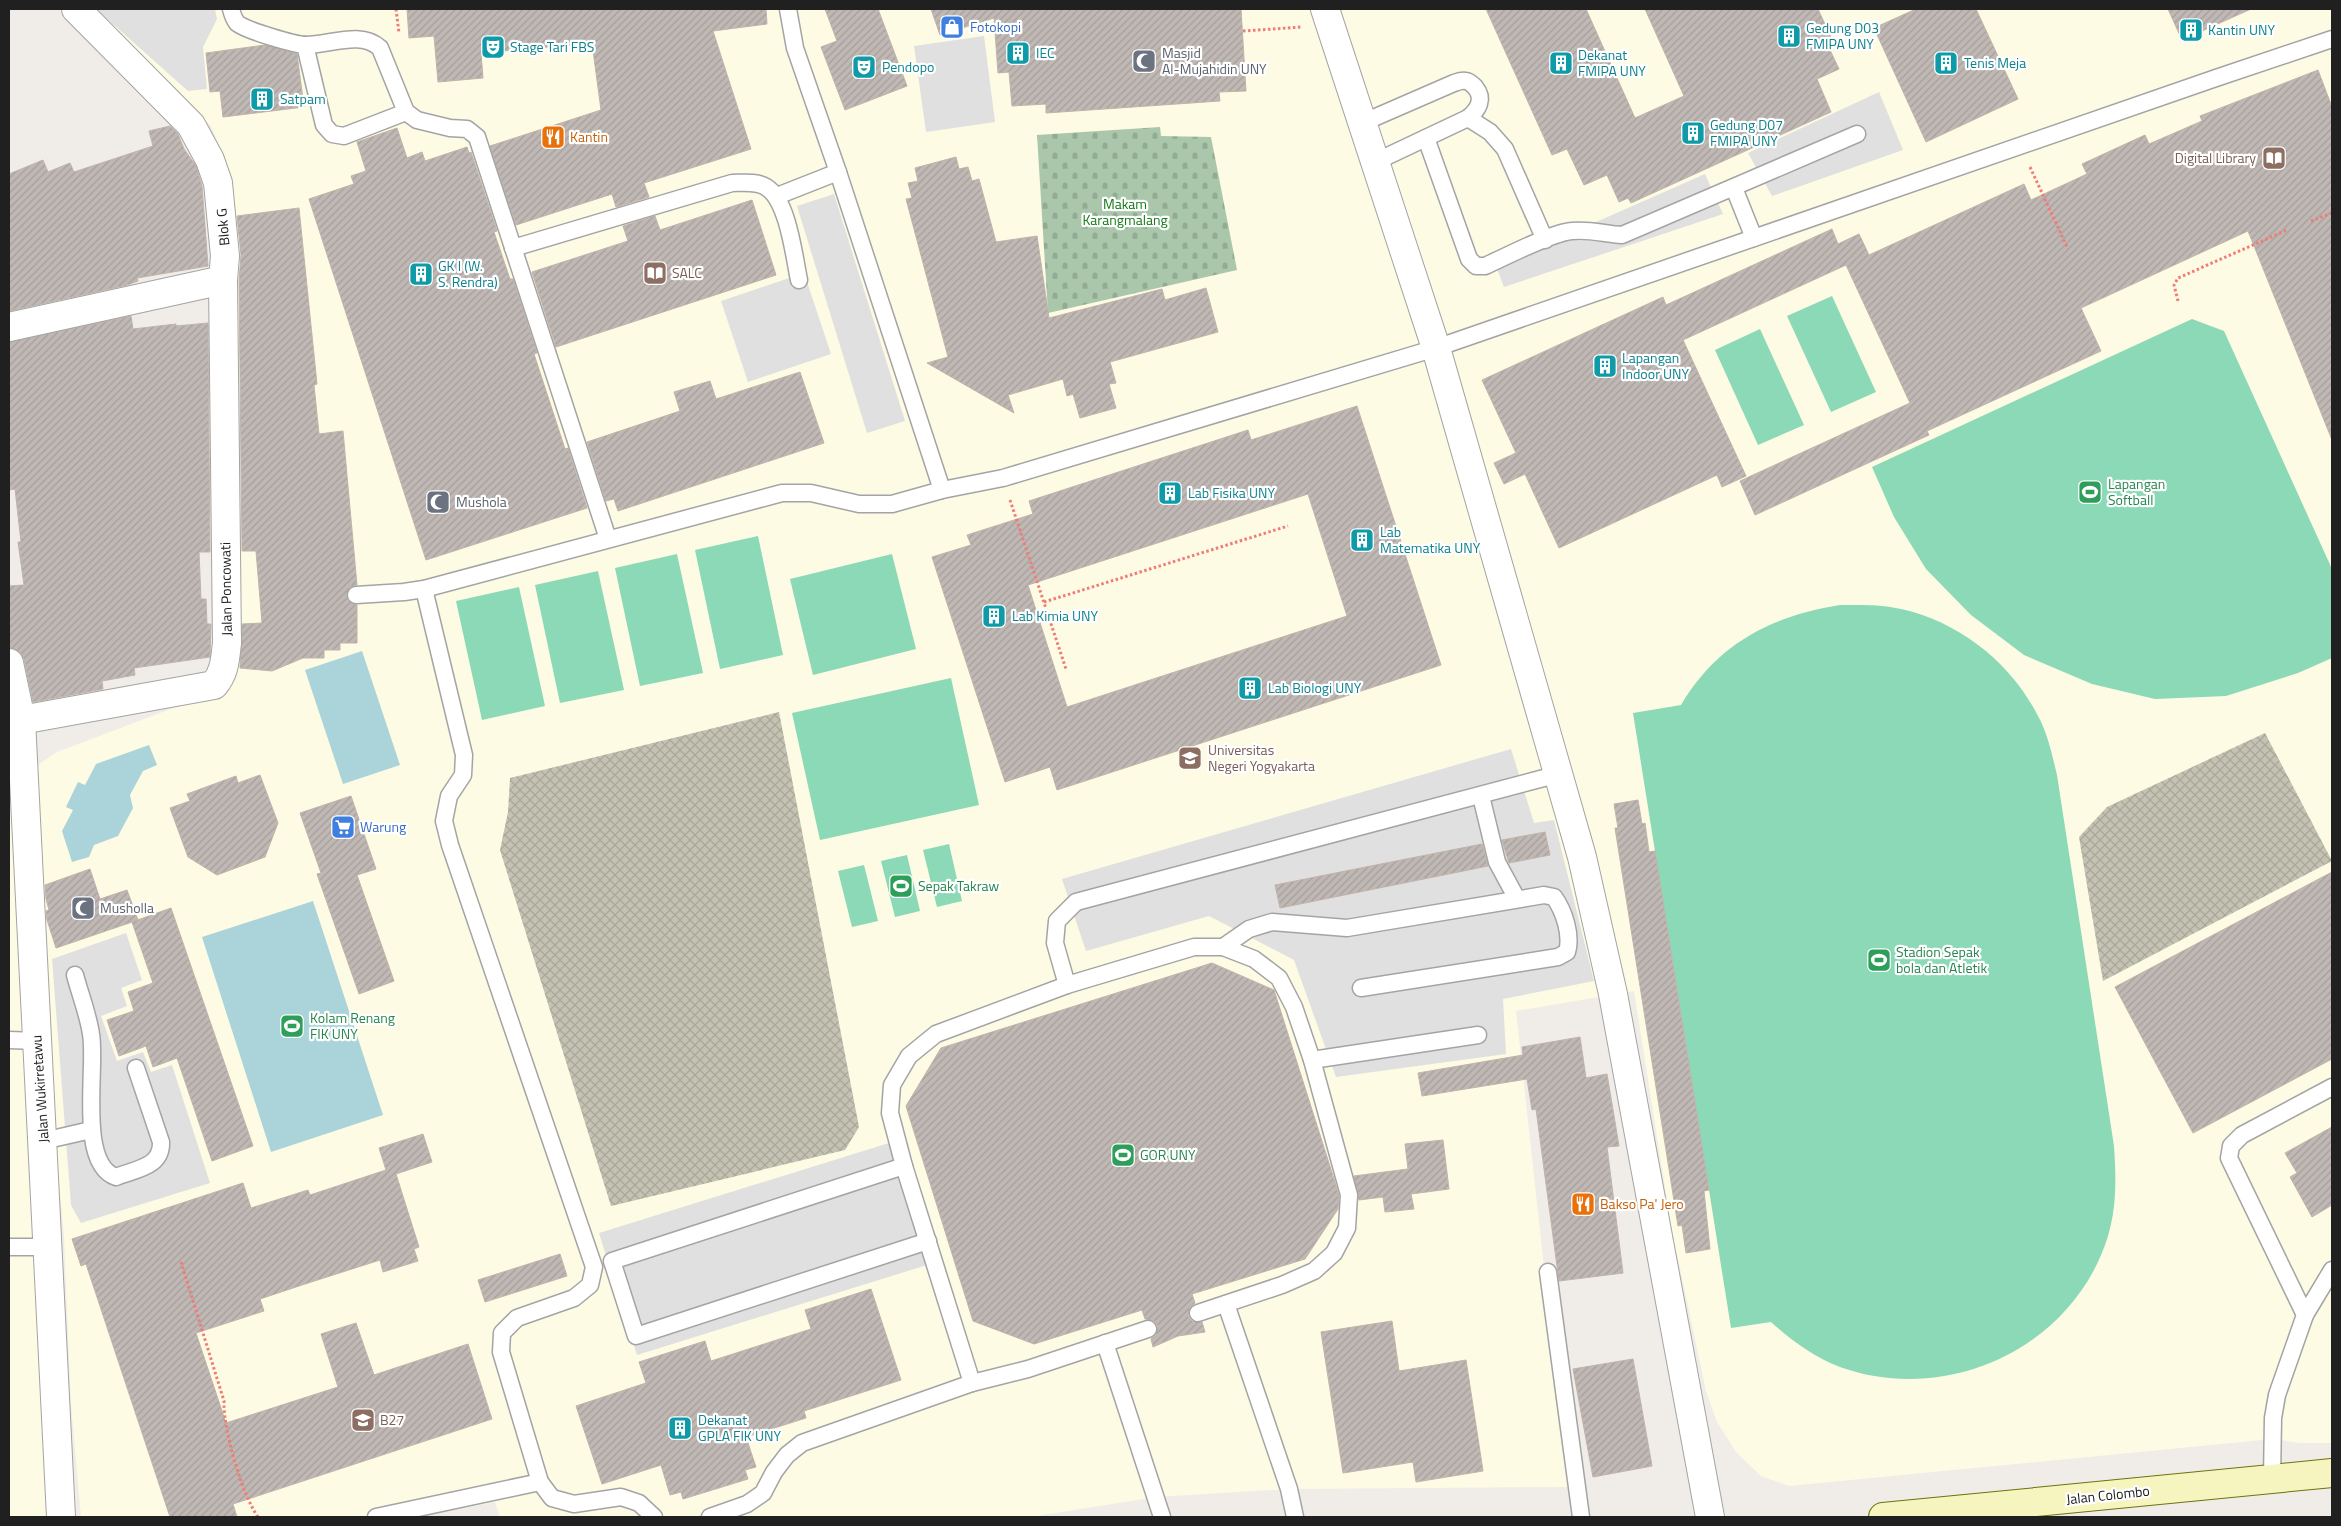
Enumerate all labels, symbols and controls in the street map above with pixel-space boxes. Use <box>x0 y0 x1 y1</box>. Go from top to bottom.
shop icon: Fotokopi <box>939 14 965 40</box>
place label: Fotokopi <box>970 16 1021 37</box>
place label: Gedung D03 FMIPA UNY <box>1806 17 1879 54</box>
building icon: Kantin UNY <box>2178 17 2204 43</box>
place label: Kantin UNY <box>2208 19 2276 40</box>
building icon: Gedung D03 FMIPA UNY <box>1776 23 1802 49</box>
theatre icon: Stage Tari FBS <box>480 34 506 60</box>
place label: Stage Tari FBS <box>510 36 594 57</box>
building icon: IEC <box>1005 40 1031 66</box>
place label: IEC <box>1036 42 1055 63</box>
place label: Masjid Al-Mujahidin UNY <box>1162 42 1267 79</box>
place label: Dekanat FMIPA UNY <box>1578 44 1646 81</box>
mosque icon: Masjid Al-Mujahidin UNY <box>1131 48 1157 74</box>
building icon: Dekanat FMIPA UNY <box>1548 50 1574 76</box>
building icon: Tenis Meja <box>1933 50 1959 76</box>
place label: Tenis Meja <box>1964 52 2026 73</box>
theatre icon: Pendopo <box>851 54 877 80</box>
place label: Pendopo <box>882 56 934 77</box>
building icon: Satpam <box>249 86 275 112</box>
place label: Satpam <box>280 88 326 109</box>
place label: Gedung D07 FMIPA UNY <box>1710 114 1783 151</box>
building icon: Gedung D07 FMIPA UNY <box>1680 120 1706 146</box>
restaurant icon: Kantin <box>540 124 566 150</box>
place label: Kantin <box>570 126 608 147</box>
library icon: Digital Library <box>2261 145 2287 171</box>
place label: Digital Library <box>2175 147 2256 168</box>
park label: Makam Karangmalang <box>1082 193 1168 230</box>
street label: Blok G <box>210 207 235 247</box>
place label: GK I (W. S. Rendra) <box>438 255 498 292</box>
library icon: SALC <box>642 260 668 286</box>
building icon: GK I (W. S. Rendra) <box>408 261 434 287</box>
place label: SALC <box>672 262 702 283</box>
place label: Lapangan Indoor UNY <box>1622 347 1690 384</box>
building icon: Lapangan Indoor UNY <box>1592 353 1618 379</box>
place label: Lapangan Softball <box>2108 473 2165 510</box>
sports icon: Lapangan Softball <box>2077 479 2103 505</box>
building icon: Lab Fisika UNY <box>1157 480 1183 506</box>
place label: Lab Fisika UNY <box>1188 482 1275 503</box>
mosque icon: Mushola <box>425 489 451 515</box>
place label: Mushola <box>456 491 507 512</box>
place label: Lab Matematika UNY <box>1380 521 1481 558</box>
building icon: Lab Matematika UNY <box>1349 527 1375 553</box>
street label: Jalan Poncowati <box>214 542 237 636</box>
building icon: Lab Kimia UNY <box>981 603 1007 629</box>
place label: Lab Kimia UNY <box>1012 605 1099 626</box>
building icon: Lab Biologi UNY <box>1237 675 1263 701</box>
place label: Lab Biologi UNY <box>1268 677 1362 698</box>
place label: Universitas Negeri Yogyakarta <box>1208 739 1315 776</box>
school or university icon: Universitas Negeri Yogyakarta <box>1177 745 1203 771</box>
supermarket icon: Warung <box>330 814 356 840</box>
place label: Warung <box>360 816 406 837</box>
sports icon: Sepak Takraw <box>888 873 914 899</box>
place label: Sepak Takraw <box>918 875 1000 896</box>
mosque icon: Musholla <box>70 895 96 921</box>
place label: Musholla <box>100 897 154 918</box>
place label: Stadion Sepak bola dan Atletik <box>1896 941 1987 978</box>
sports icon: Stadion Sepak bola dan Atletik <box>1866 947 1892 973</box>
place label: Kolam Renang FIK UNY <box>310 1007 395 1044</box>
sports icon: Kolam Renang FIK UNY <box>279 1013 305 1039</box>
street label: Jalan Wukirretawu <box>25 1034 54 1144</box>
sports icon: GOR UNY <box>1110 1142 1136 1168</box>
place label: GOR UNY <box>1140 1144 1196 1165</box>
restaurant icon: Bakso Pa' Jero <box>1570 1191 1596 1217</box>
place label: Bakso Pa' Jero <box>1600 1193 1684 1214</box>
school or university icon: B27 <box>350 1407 376 1433</box>
place label: B27 <box>380 1409 404 1430</box>
place label: Dekanat GPLA FIK UNY <box>698 1409 781 1446</box>
building icon: Dekanat GPLA FIK UNY <box>667 1415 693 1441</box>
street label: Jalan Colombo <box>2065 1480 2151 1509</box>

